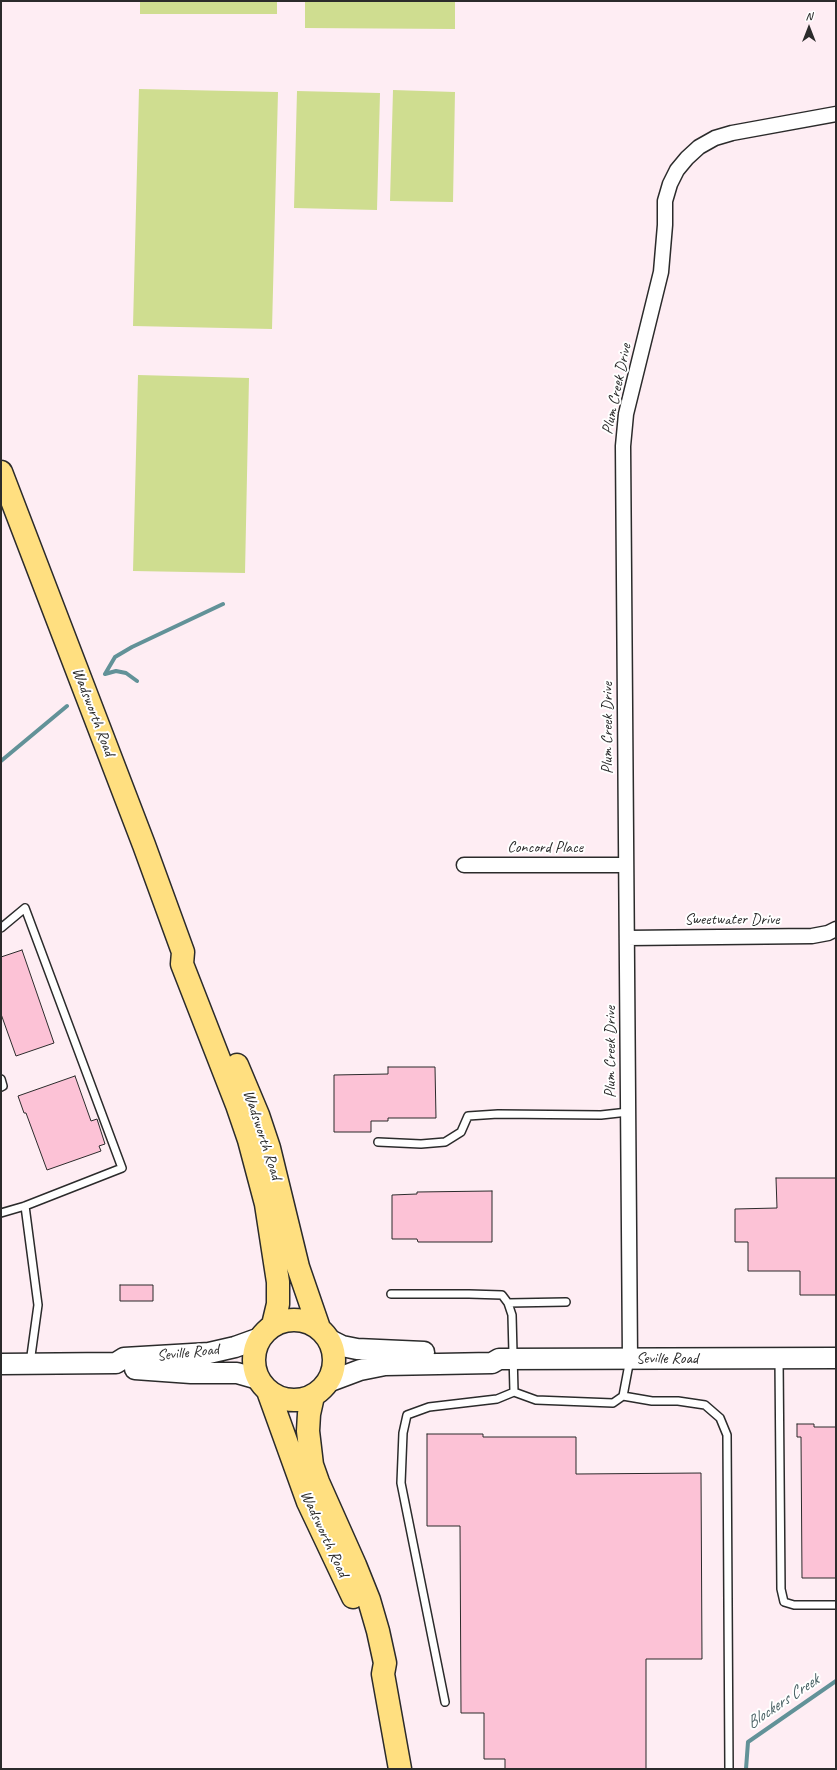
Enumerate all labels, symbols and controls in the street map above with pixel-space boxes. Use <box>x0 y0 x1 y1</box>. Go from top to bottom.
north arrow <box>789 8 829 48</box>
text: N <box>806 9 812 23</box>
street label: Plum Creek Drive <box>598 342 636 436</box>
street label: Wadsworth Road <box>67 665 119 759</box>
street label: Plum Creek Drive <box>598 682 618 774</box>
street label: Concord Place <box>507 838 583 858</box>
street label: Sweetwater Drive <box>685 910 779 930</box>
street label: Plum Creek Drive <box>601 1006 621 1098</box>
street label: Wadsworth Road <box>238 1088 286 1182</box>
street label: Seville Road <box>156 1340 220 1366</box>
street label: Seville Road <box>636 1349 698 1369</box>
street label: Wadsworth Road <box>296 1488 352 1580</box>
water label: Blockers Creek <box>743 1670 823 1734</box>

